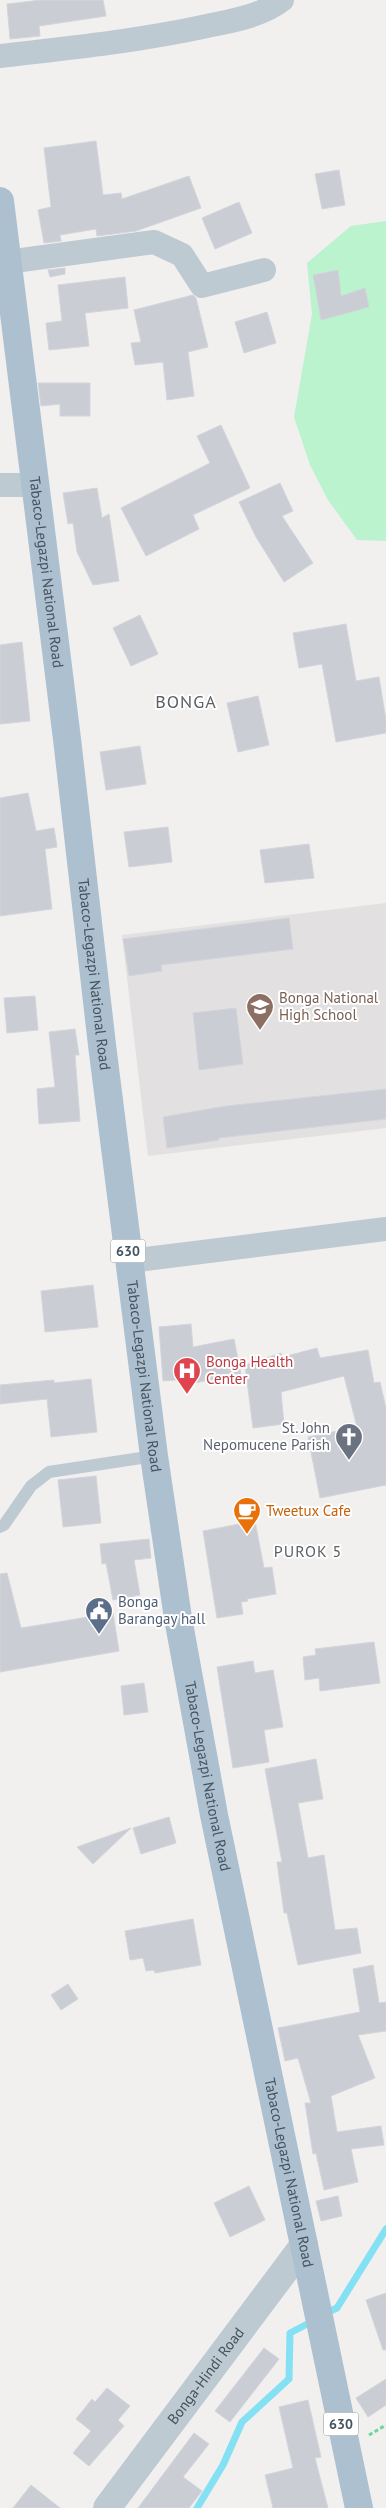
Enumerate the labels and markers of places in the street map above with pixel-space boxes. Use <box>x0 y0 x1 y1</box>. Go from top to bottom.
place label: Bonga National High School <box>279 988 379 1024</box>
school or university icon: Bonga National High School <box>245 992 275 1031</box>
place label: Bonga Health Center <box>206 1352 293 1388</box>
hospital icon: Bonga Health Center <box>172 1356 202 1395</box>
place label: St. John Nepomucene Parish <box>203 1418 330 1454</box>
church icon: St. John Nepomucene Parish <box>334 1422 364 1461</box>
cafe icon: Tweetux Cafe <box>232 1496 262 1535</box>
place label: Tweetux Cafe <box>266 1501 351 1520</box>
place label: Bonga Barangay hall <box>118 1592 206 1628</box>
public building icon: Bonga Barangay hall <box>84 1596 114 1635</box>

